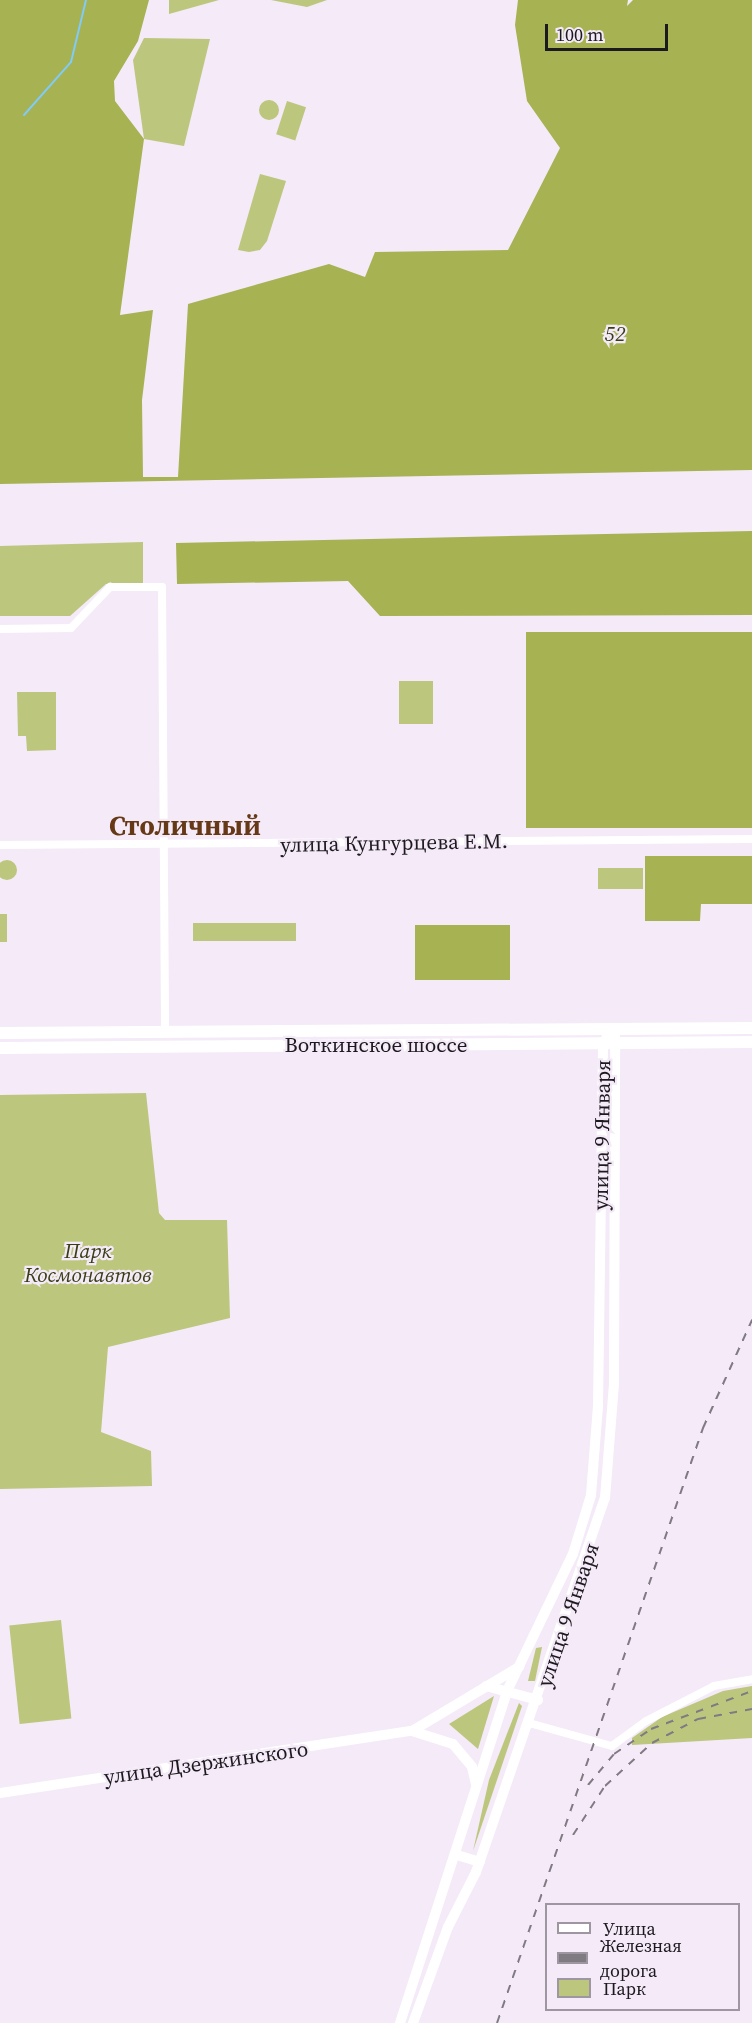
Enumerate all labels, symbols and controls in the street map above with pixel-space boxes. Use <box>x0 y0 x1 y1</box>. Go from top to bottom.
scale bar <box>548 12 671 50</box>
text: 100 m <box>556 22 603 47</box>
park label: 52 <box>604 321 626 347</box>
district label: Столичный <box>109 810 261 842</box>
street label: улица Кунгурцева Е.М. <box>280 828 508 858</box>
street label: Воткинское шоссе <box>284 1032 468 1058</box>
street label: улица 9 Января <box>588 1059 616 1211</box>
park label: Парк Космонавтов <box>24 1238 152 1288</box>
street label: улица 9 Января <box>532 1540 604 1690</box>
street label: улица Дзержинского <box>102 1736 310 1790</box>
legend <box>545 1903 740 2011</box>
text: Улица <box>603 1916 656 1941</box>
text: Железная дорога <box>600 1933 682 1983</box>
text: Парк <box>603 1976 646 2001</box>

